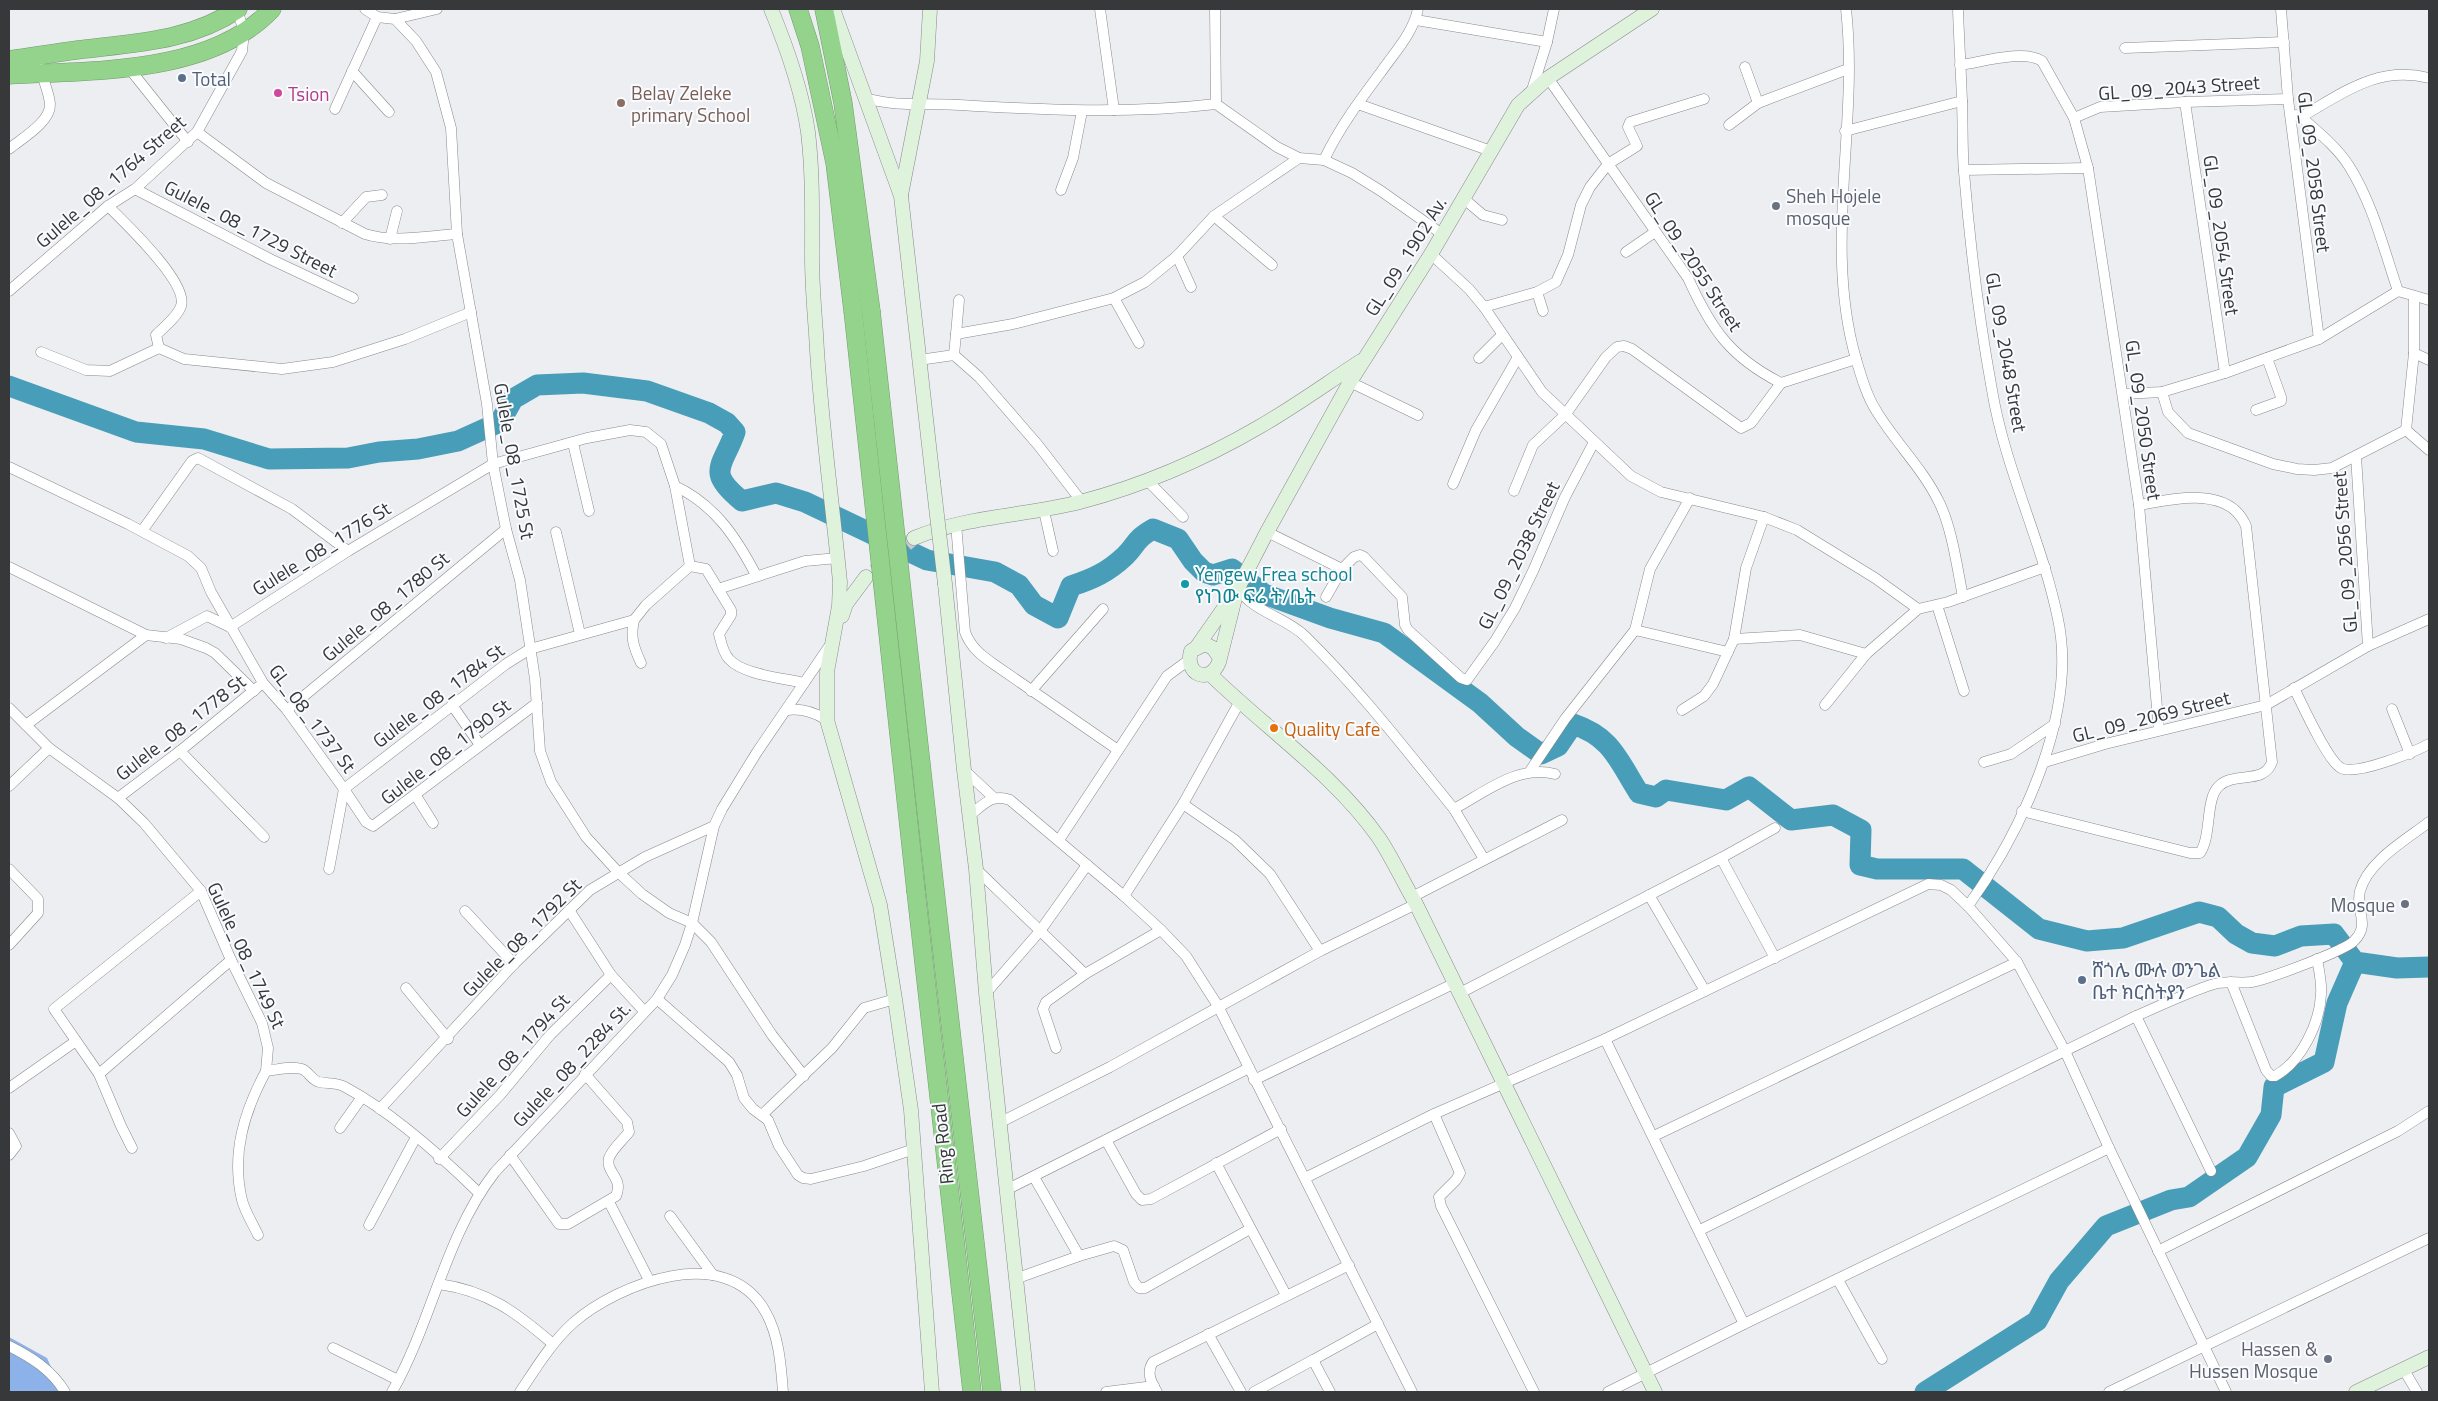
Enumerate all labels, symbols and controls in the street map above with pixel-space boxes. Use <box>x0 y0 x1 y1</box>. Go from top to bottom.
place label: Total <box>192 64 231 93</box>
street label: GL_09_2043 Street <box>2097 67 2261 107</box>
marker: Total <box>176 72 188 84</box>
place label: Belay Zeleke primary School <box>631 78 750 129</box>
place label: Tsion <box>288 79 330 108</box>
marker: Tsion <box>272 87 284 99</box>
street label: GL_09_2058 Street <box>2291 90 2339 254</box>
marker: Belay Zeleke primary School <box>615 97 627 109</box>
street label: Gulele_08_1764 Street <box>28 107 192 255</box>
street label: GL_09_2054 Street <box>2196 153 2248 317</box>
street label: Gulele_08_1729 Street <box>159 172 343 284</box>
place label: Sheh Hojele mosque <box>1786 181 1881 232</box>
street label: GL_09_2055 Street <box>1638 185 1750 337</box>
street label: GL_09_1902 Av. <box>1357 190 1453 322</box>
marker: Sheh Hojele mosque <box>1770 200 1782 212</box>
street label: GL_09_2048 Street <box>1979 270 2035 435</box>
street label: GL_09_2050 Street <box>2118 338 2170 502</box>
street label: Gulele_08_1725 St <box>487 380 543 542</box>
street label: GL_09_2056 Street <box>2324 470 2364 634</box>
street label: GL_09_2038 Street <box>1469 476 1567 634</box>
street label: Gulele_08_1776 St <box>246 494 396 602</box>
street label: Gulele_08_1780 St <box>315 544 455 668</box>
place label: Yengew Frea school የነገው ፍሬ ት/ቤት <box>1195 559 1353 610</box>
marker: Yengew Frea school የነገው ፍሬ ት/ቤት <box>1179 578 1191 590</box>
street label: Gulele_08_1784 St <box>366 635 510 754</box>
street label: GL_08_1737 St <box>262 658 364 779</box>
street label: Gulele_08_1778 St <box>109 667 252 787</box>
street label: GL_09_2069 Street <box>2069 682 2233 750</box>
street label: Gulele_08_1790 St <box>374 691 517 811</box>
place label: Quality Cafe <box>1284 714 1380 743</box>
marker: Quality Cafe <box>1268 722 1280 734</box>
street label: Gulele_08_1792 St <box>455 870 588 1003</box>
street label: Gulele_08_1749 St <box>200 877 294 1033</box>
place label: Mosque <box>2331 890 2395 919</box>
marker: Mosque <box>2399 898 2411 910</box>
place label: ሸጎሌ ሙሉ ወንጌል ቤተ ክርስትያን <box>2092 955 2221 1006</box>
marker: ሸጎሌ ሙሉ ወንጌል ቤተ ክርስትያን <box>2076 974 2088 986</box>
street label: Gulele_08_1794 St <box>448 986 576 1124</box>
street label: Gulele_08_2284 St. <box>505 995 637 1133</box>
street label: Ring Road <box>923 1102 961 1186</box>
place label: Hassen & Hussen Mosque <box>2189 1334 2318 1385</box>
marker: Hassen & Hussen Mosque <box>2322 1353 2334 1365</box>

